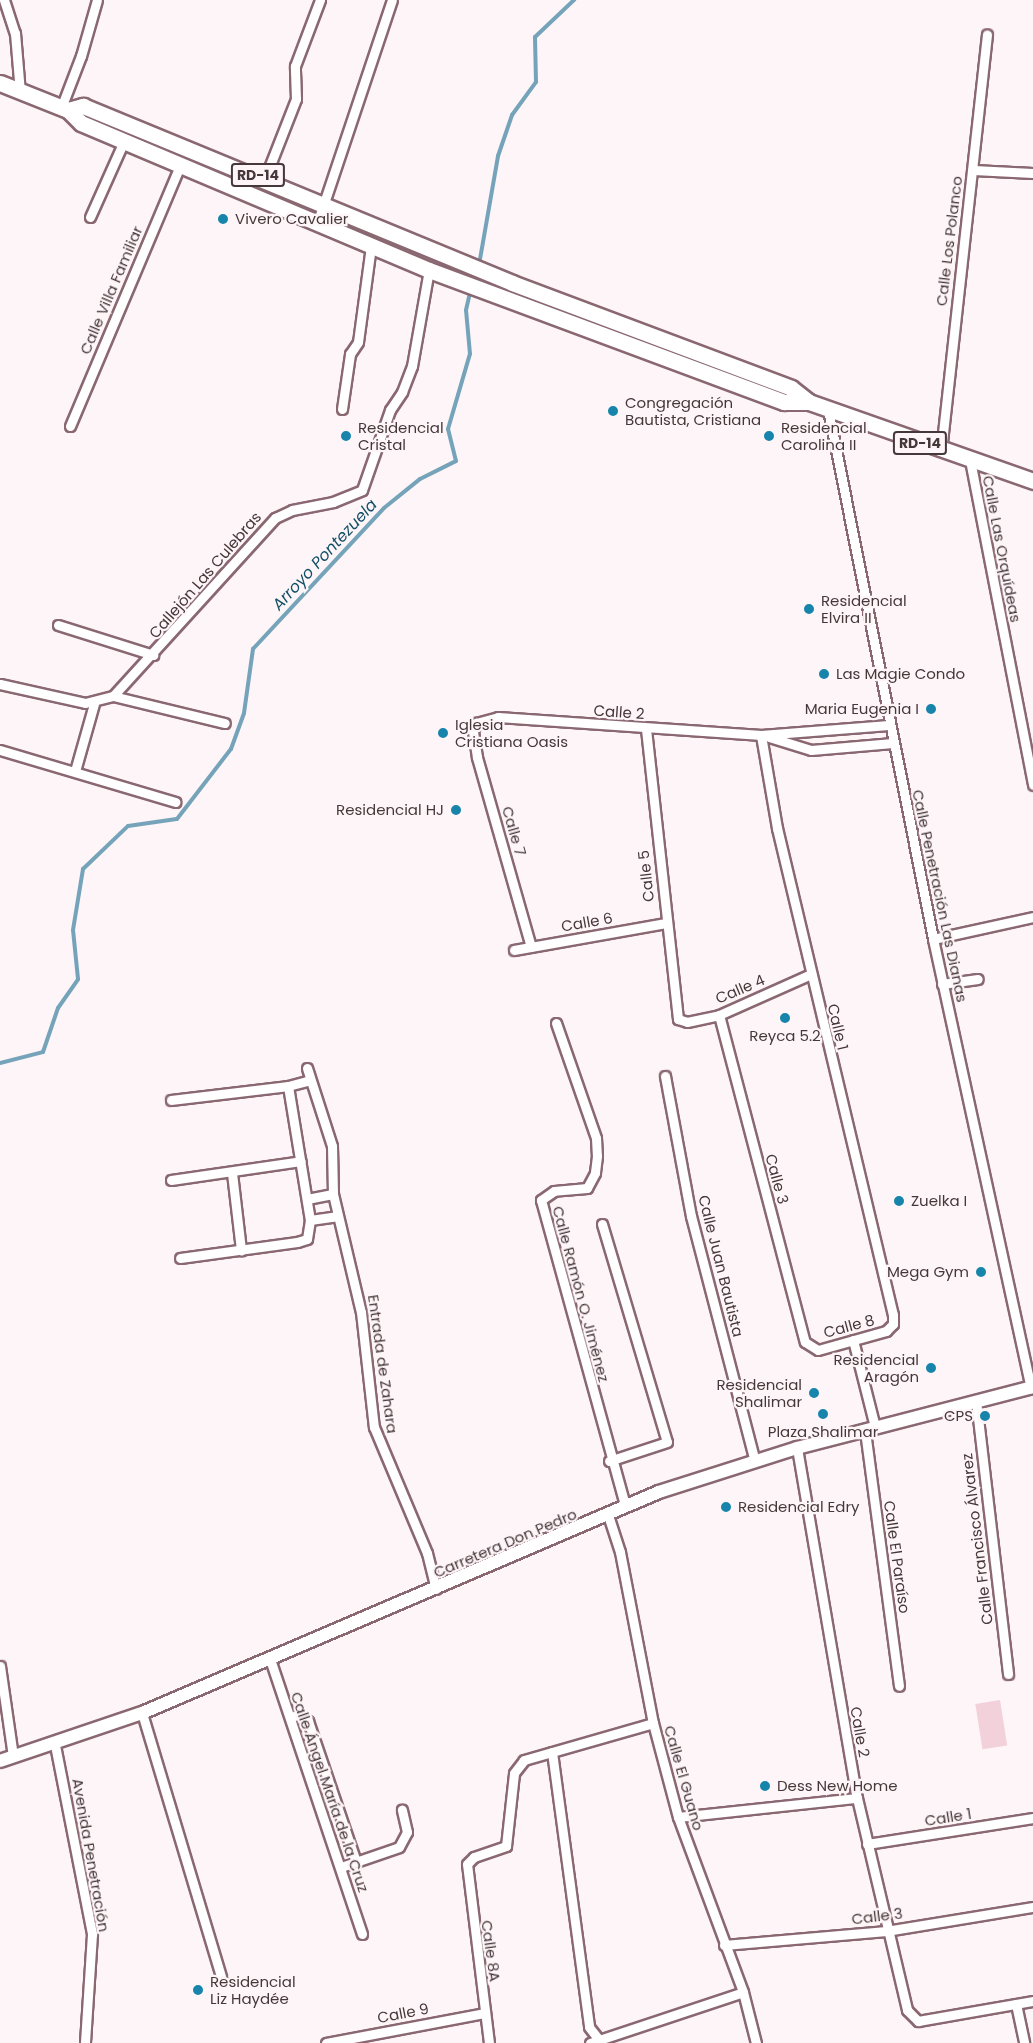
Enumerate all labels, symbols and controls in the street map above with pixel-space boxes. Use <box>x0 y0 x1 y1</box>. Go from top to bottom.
road number: RD-14 <box>230 164 286 186</box>
street label: Calle Los Polanco <box>932 175 966 307</box>
place label: Vivero Cavalier <box>235 210 348 228</box>
marker: Vivero Cavalier <box>216 212 230 226</box>
street label: Calle Villa Familiar <box>76 223 146 357</box>
place label: Congregación Bautista, Cristiana <box>625 393 761 428</box>
marker: Congregación Bautista, Cristiana <box>606 404 620 418</box>
place label: Residencial Cristal <box>358 418 444 453</box>
place label: Residencial Carolina II <box>781 418 867 453</box>
marker: Residencial Cristal <box>339 429 353 443</box>
marker: Residencial Carolina II <box>762 429 776 443</box>
road number: RD-14 <box>892 432 948 454</box>
street label: Calle Las Orquídeas <box>979 474 1025 624</box>
water label: Arroyo Pontezuela <box>269 496 381 614</box>
street label: Callejón Las Culebras <box>145 508 265 642</box>
place label: Residencial Elvira II <box>821 591 907 626</box>
marker: Residencial Elvira II <box>802 602 816 616</box>
place label: Las Magie Condo <box>836 665 965 683</box>
marker: Las Magie Condo <box>817 667 831 681</box>
place label: Maria Eugenia I <box>805 700 919 718</box>
street label: Calle 2 <box>593 701 645 723</box>
marker: Maria Eugenia I <box>924 702 938 716</box>
place label: Iglesia Cristiana Oasis <box>455 715 568 750</box>
marker: Iglesia Cristiana Oasis <box>436 726 450 740</box>
street label: Calle Penetración Las Dianas <box>909 788 971 1004</box>
place label: Residencial HJ <box>336 801 444 819</box>
marker: Residencial HJ <box>449 803 463 817</box>
street label: Calle 7 <box>498 804 530 858</box>
street label: Calle 5 <box>634 849 658 903</box>
street label: Calle 6 <box>560 909 614 935</box>
street label: Calle 4 <box>713 971 767 1007</box>
street label: Calle 1 <box>824 1002 852 1052</box>
marker: Reyca 5.2 <box>778 1011 792 1025</box>
place label: Reyca 5.2 <box>749 1027 821 1045</box>
street label: Calle 3 <box>762 1152 792 1206</box>
place label: Zuelka I <box>911 1192 967 1210</box>
street label: Calle Juan Bautista <box>695 1193 747 1339</box>
marker: Zuelka I <box>892 1194 906 1208</box>
street label: Calle Ramón O. Jiménez <box>549 1204 613 1384</box>
place label: Mega Gym <box>887 1263 969 1281</box>
marker: Mega Gym <box>974 1265 988 1279</box>
street label: Entrada de Zahara <box>364 1293 402 1435</box>
street label: Calle 8 <box>822 1311 876 1341</box>
place label: Residencial Aragón <box>833 1350 919 1385</box>
marker: Residencial Aragón <box>924 1361 938 1375</box>
place label: Residencial Shalimar <box>716 1375 802 1410</box>
marker: Residencial Shalimar <box>807 1386 821 1400</box>
marker: Plaza Shalimar <box>816 1407 830 1421</box>
place label: CPS <box>944 1407 973 1425</box>
marker: CPS <box>978 1409 992 1423</box>
place label: Plaza Shalimar <box>768 1423 878 1441</box>
street label: Calle Francisco Álvarez <box>958 1452 996 1626</box>
place label: Residencial Edry <box>738 1498 859 1516</box>
marker: Residencial Edry <box>719 1500 733 1514</box>
street label: Calle El Paraíso <box>880 1500 914 1614</box>
street label: Carretera Don Pedro <box>431 1505 579 1581</box>
street label: Calle Ángel María de la Cruz <box>287 1689 373 1895</box>
street label: Calle 2 <box>847 1705 873 1759</box>
street label: Calle El Guano <box>660 1723 708 1833</box>
street label: Avenida Penetración <box>69 1777 113 1933</box>
place label: Dess New Home <box>777 1777 897 1795</box>
marker: Dess New Home <box>758 1779 772 1793</box>
street label: Calle 1 <box>923 1804 973 1830</box>
street label: Calle 3 <box>850 1904 904 1928</box>
street label: Calle 8A <box>478 1919 504 1983</box>
place label: Residencial Liz Haydée <box>210 1972 296 2007</box>
marker: Residencial Liz Haydée <box>191 1983 205 1997</box>
street label: Calle 9 <box>376 1999 430 2027</box>

